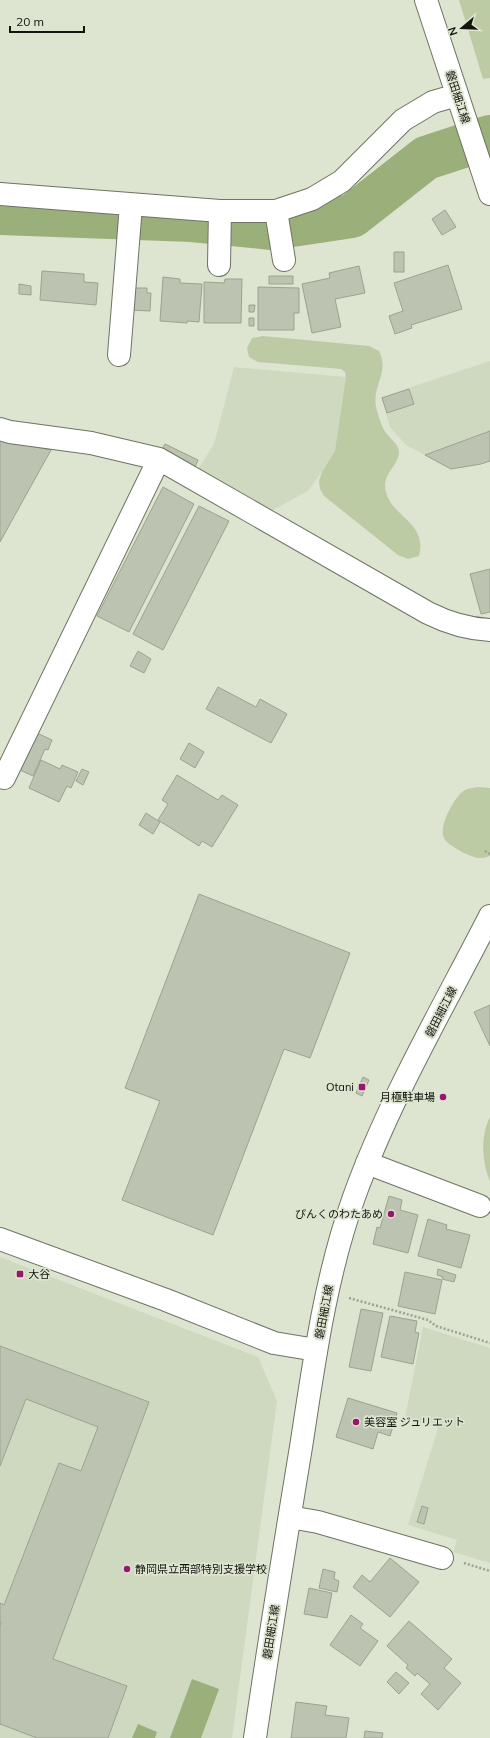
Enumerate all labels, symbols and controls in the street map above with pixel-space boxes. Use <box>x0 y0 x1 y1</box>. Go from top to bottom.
scale bar <box>10 8 84 34</box>
north arrow <box>442 8 482 48</box>
text: 20 m <box>16 14 44 29</box>
text: N <box>445 25 461 37</box>
street label: 磐田細江線 <box>443 69 473 125</box>
street label: 磐田細江線 <box>422 984 460 1040</box>
place label: Otani <box>326 1080 354 1094</box>
marker: Otani <box>357 1082 367 1092</box>
place label: 月極駐車場 <box>380 1090 435 1104</box>
marker: 月極駐車場 <box>438 1092 448 1102</box>
place label: ぴんくのわたあめ <box>295 1207 383 1221</box>
marker: ぴんくのわたあめ <box>386 1209 396 1219</box>
place label: 大谷 <box>28 1267 50 1281</box>
marker: 大谷 <box>15 1269 25 1279</box>
street label: 磐田細江線 <box>312 1284 336 1340</box>
place label: 美容室 ジュリエット <box>364 1415 465 1429</box>
marker: 美容室 ジュリエット <box>351 1417 361 1427</box>
place label: 静岡県立西部特別支援学校 <box>135 1562 267 1576</box>
marker: 静岡県立西部特別支援学校 <box>122 1564 132 1574</box>
street label: 磐田細江線 <box>260 1604 282 1660</box>

